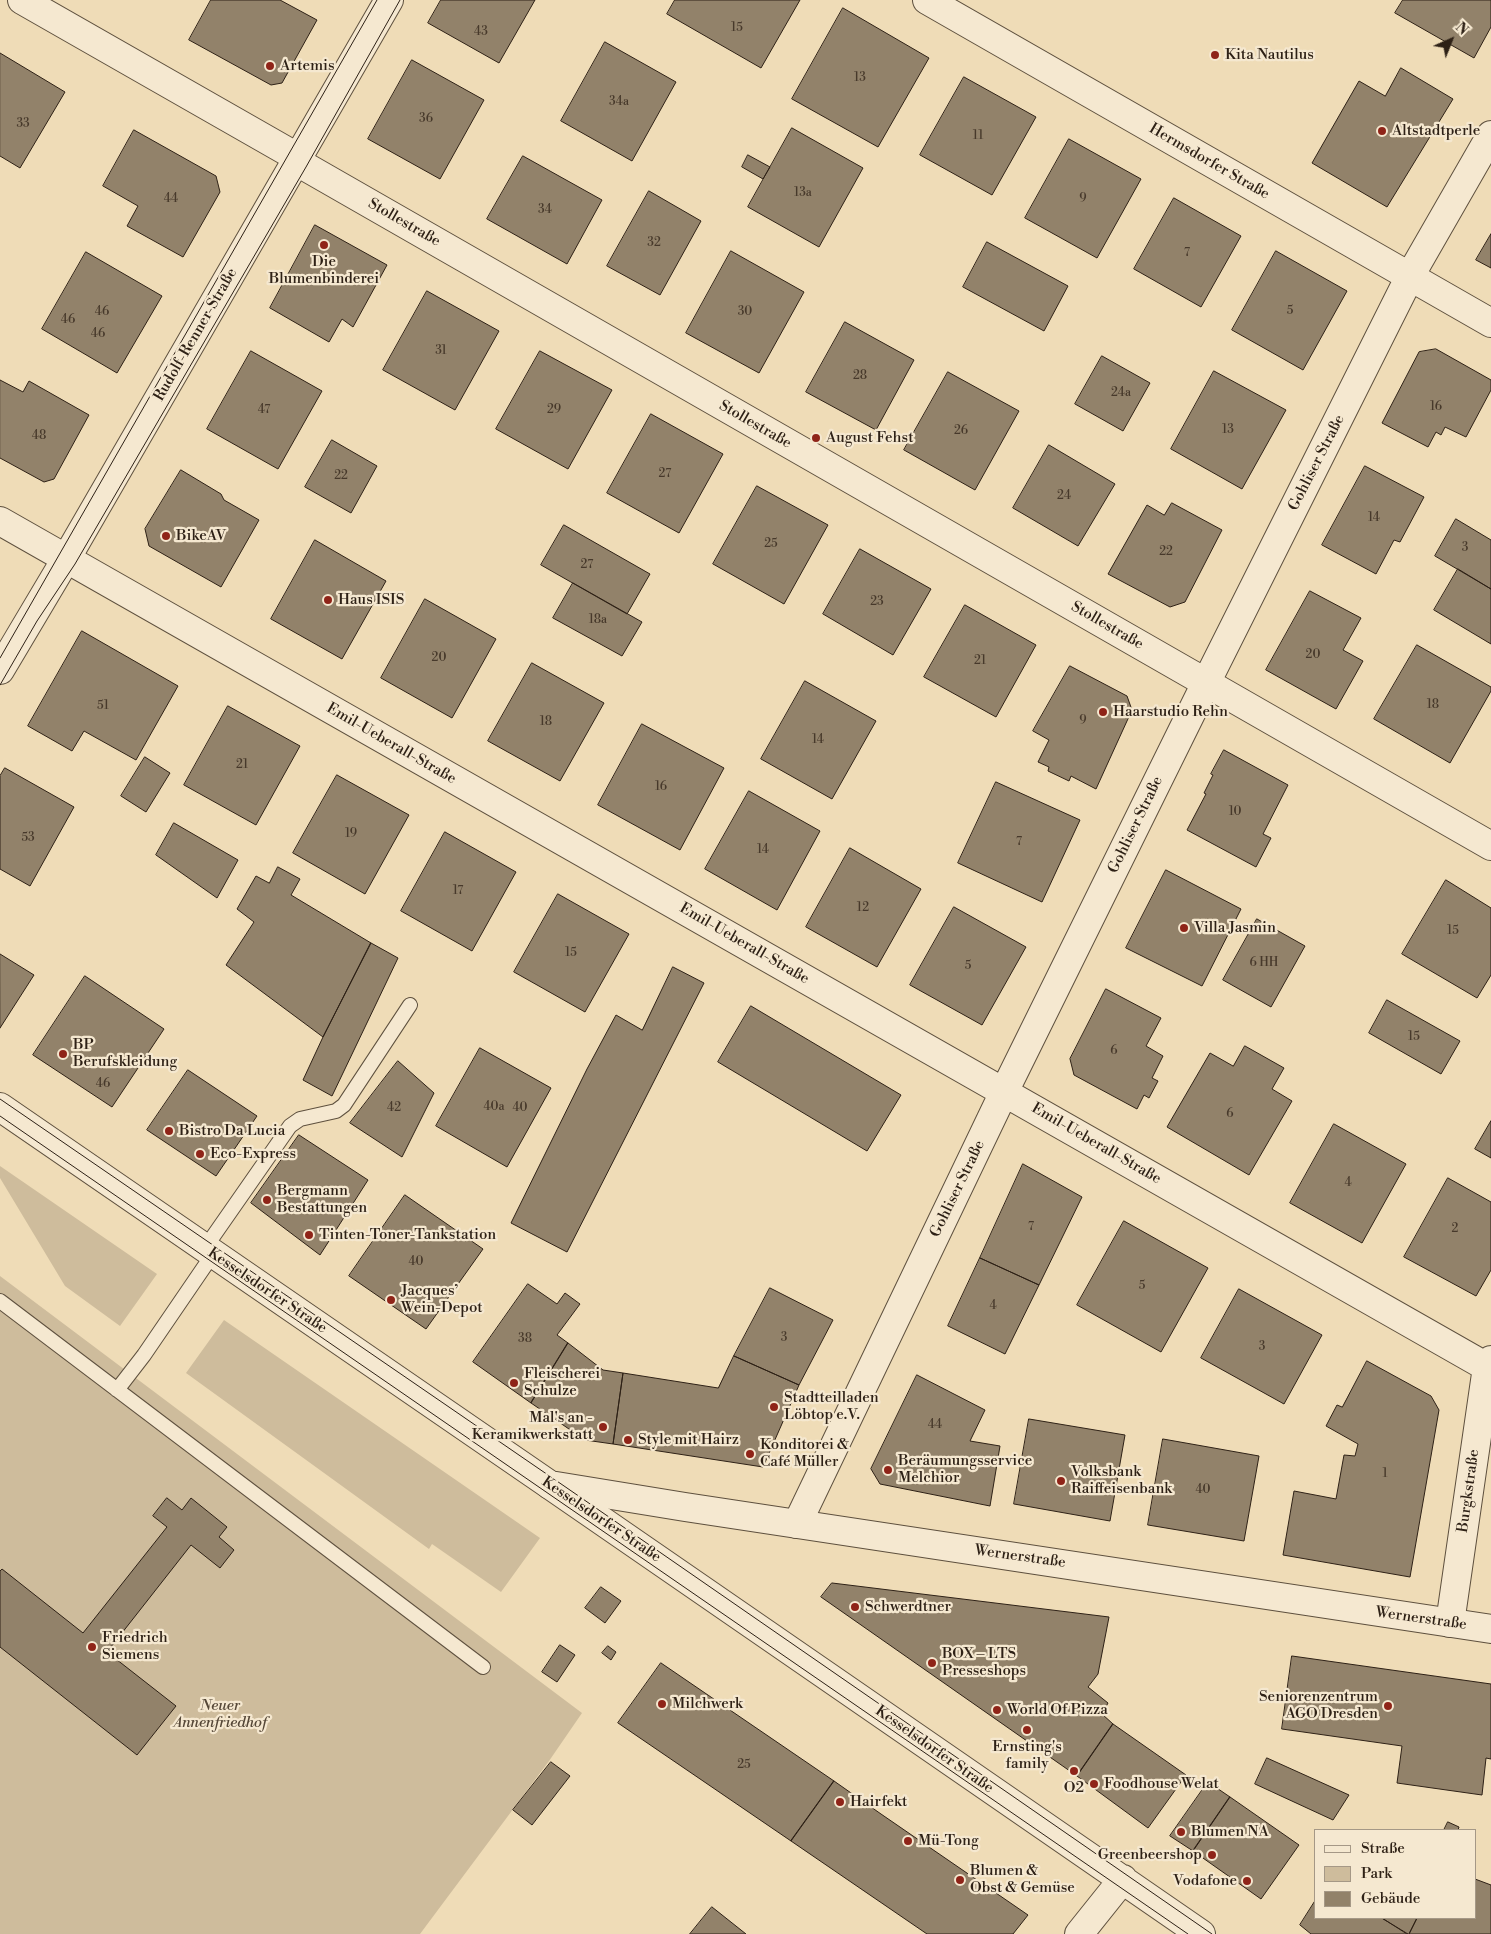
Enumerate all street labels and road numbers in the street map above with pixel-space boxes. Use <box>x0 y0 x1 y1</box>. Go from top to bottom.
street label: Hermsdorfer Straße <box>1146 120 1272 204</box>
street label: Stollestraße <box>365 195 443 251</box>
street label: Rudolf-Renner-Straße <box>151 265 241 405</box>
street label: Stollestraße <box>716 397 794 453</box>
street label: Gohliser Straße <box>1285 412 1349 514</box>
street label: Stollestraße <box>1068 598 1146 654</box>
street label: Emil-Ueberall-Straße <box>323 700 459 788</box>
street label: Gohliser Straße <box>1105 774 1167 876</box>
street label: Emil-Ueberall-Straße <box>676 900 812 988</box>
street label: Emil-Ueberall-Straße <box>1028 1100 1164 1188</box>
street label: Gohliser Straße <box>927 1138 989 1240</box>
street label: Kesselsdorfer Straße <box>204 1244 330 1338</box>
street label: Burgkstraße <box>1454 1448 1484 1534</box>
street label: Kesselsdorfer Straße <box>538 1473 664 1567</box>
street label: Wernerstraße <box>973 1542 1067 1572</box>
street label: Wernerstraße <box>1374 1604 1468 1634</box>
street label: Kesselsdorfer Straße <box>871 1702 997 1798</box>

